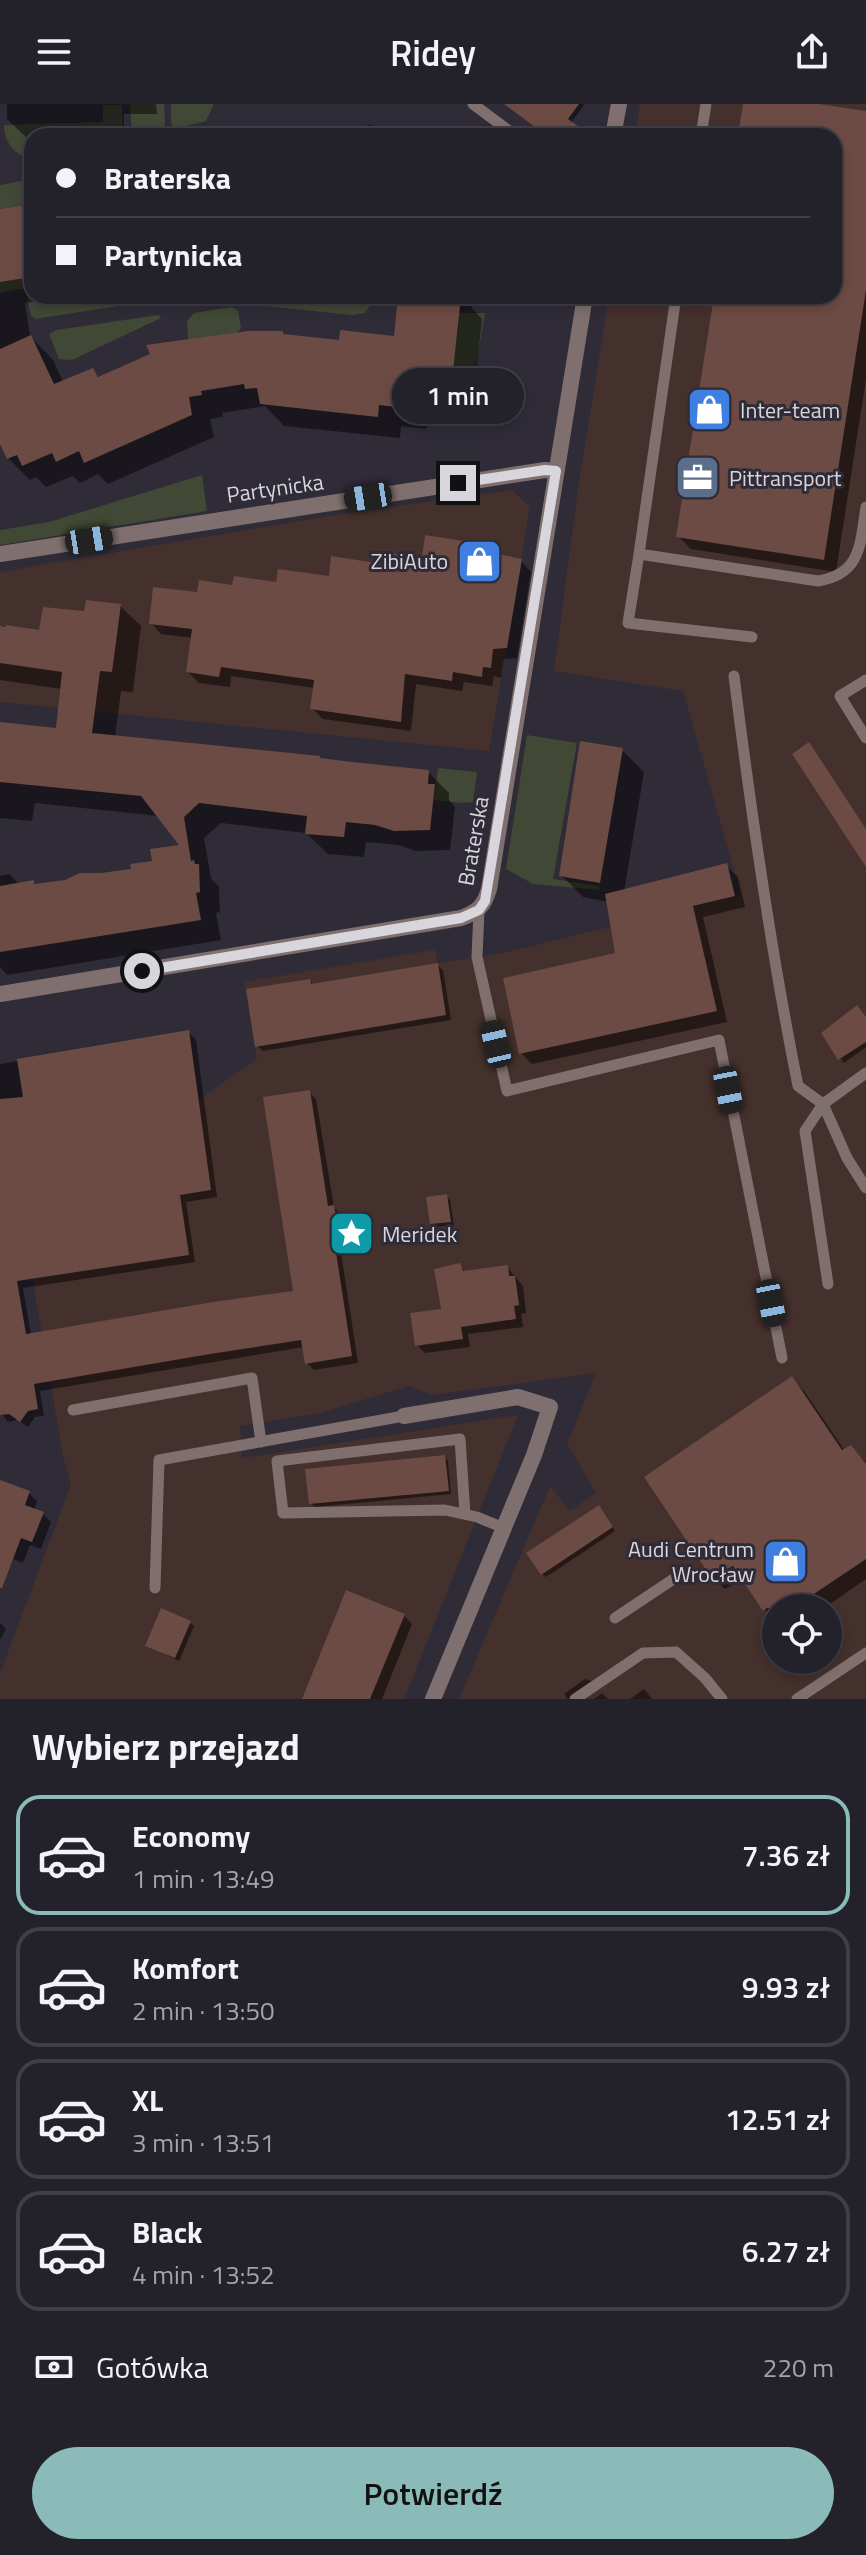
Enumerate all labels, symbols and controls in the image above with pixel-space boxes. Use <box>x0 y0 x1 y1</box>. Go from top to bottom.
text: Ridey <box>390 25 476 80</box>
icon: menu <box>32 30 76 74</box>
icon: share <box>790 30 834 74</box>
text: Braterska <box>104 155 231 201</box>
text: Partynicka <box>104 232 242 278</box>
callout: 1 min <box>392 367 524 423</box>
text: 1 min <box>427 376 489 415</box>
shop icon: Inter-team <box>685 386 733 434</box>
place label: Inter-team <box>740 393 840 427</box>
office icon: Pittransport <box>674 454 722 502</box>
place label: Pittransport <box>729 461 842 495</box>
street label: Partynicka <box>224 464 326 512</box>
route end <box>440 465 476 501</box>
car <box>342 481 394 513</box>
car <box>63 524 115 556</box>
shop icon: ZibiAuto <box>455 537 503 585</box>
place label: ZibiAuto <box>371 544 448 578</box>
street label: Braterska <box>448 794 498 888</box>
route start <box>124 953 160 989</box>
car <box>479 1018 513 1070</box>
car <box>712 1064 744 1116</box>
place icon: Meridek <box>327 1210 375 1258</box>
place label: Meridek <box>382 1217 458 1251</box>
car <box>755 1277 787 1329</box>
place label: Audi Centrum Wrocław <box>628 1532 754 1591</box>
shop icon: Audi Centrum Wrocław <box>761 1538 809 1586</box>
map controls <box>762 1594 842 1674</box>
button: locate <box>762 1594 842 1674</box>
text: Wybierz przejazd <box>32 1719 300 1774</box>
text: Economy <box>132 1813 250 1859</box>
icon: car <box>36 1819 108 1891</box>
text: 7.36 zł <box>742 1832 830 1878</box>
text: 1 min · 13:49 <box>132 1859 275 1898</box>
text: Komfort <box>132 1945 239 1991</box>
icon: car <box>36 1951 108 2023</box>
text: 9.93 zł <box>742 1964 830 2010</box>
text: 2 min · 13:50 <box>132 1991 275 2030</box>
text: XL <box>132 2077 163 2123</box>
icon: car <box>36 2083 108 2155</box>
text: 12.51 zł <box>725 2096 830 2142</box>
text: 3 min · 13:51 <box>132 2123 275 2162</box>
text: Black <box>132 2209 203 2255</box>
icon: car <box>36 2215 108 2287</box>
text: 6.27 zł <box>742 2228 830 2274</box>
text: 4 min · 13:52 <box>132 2255 275 2294</box>
text: Gotówka <box>96 2344 209 2390</box>
icon: cash <box>32 2345 76 2389</box>
text: 220 m <box>763 2348 834 2387</box>
button: Potwierdź <box>32 2447 834 2539</box>

